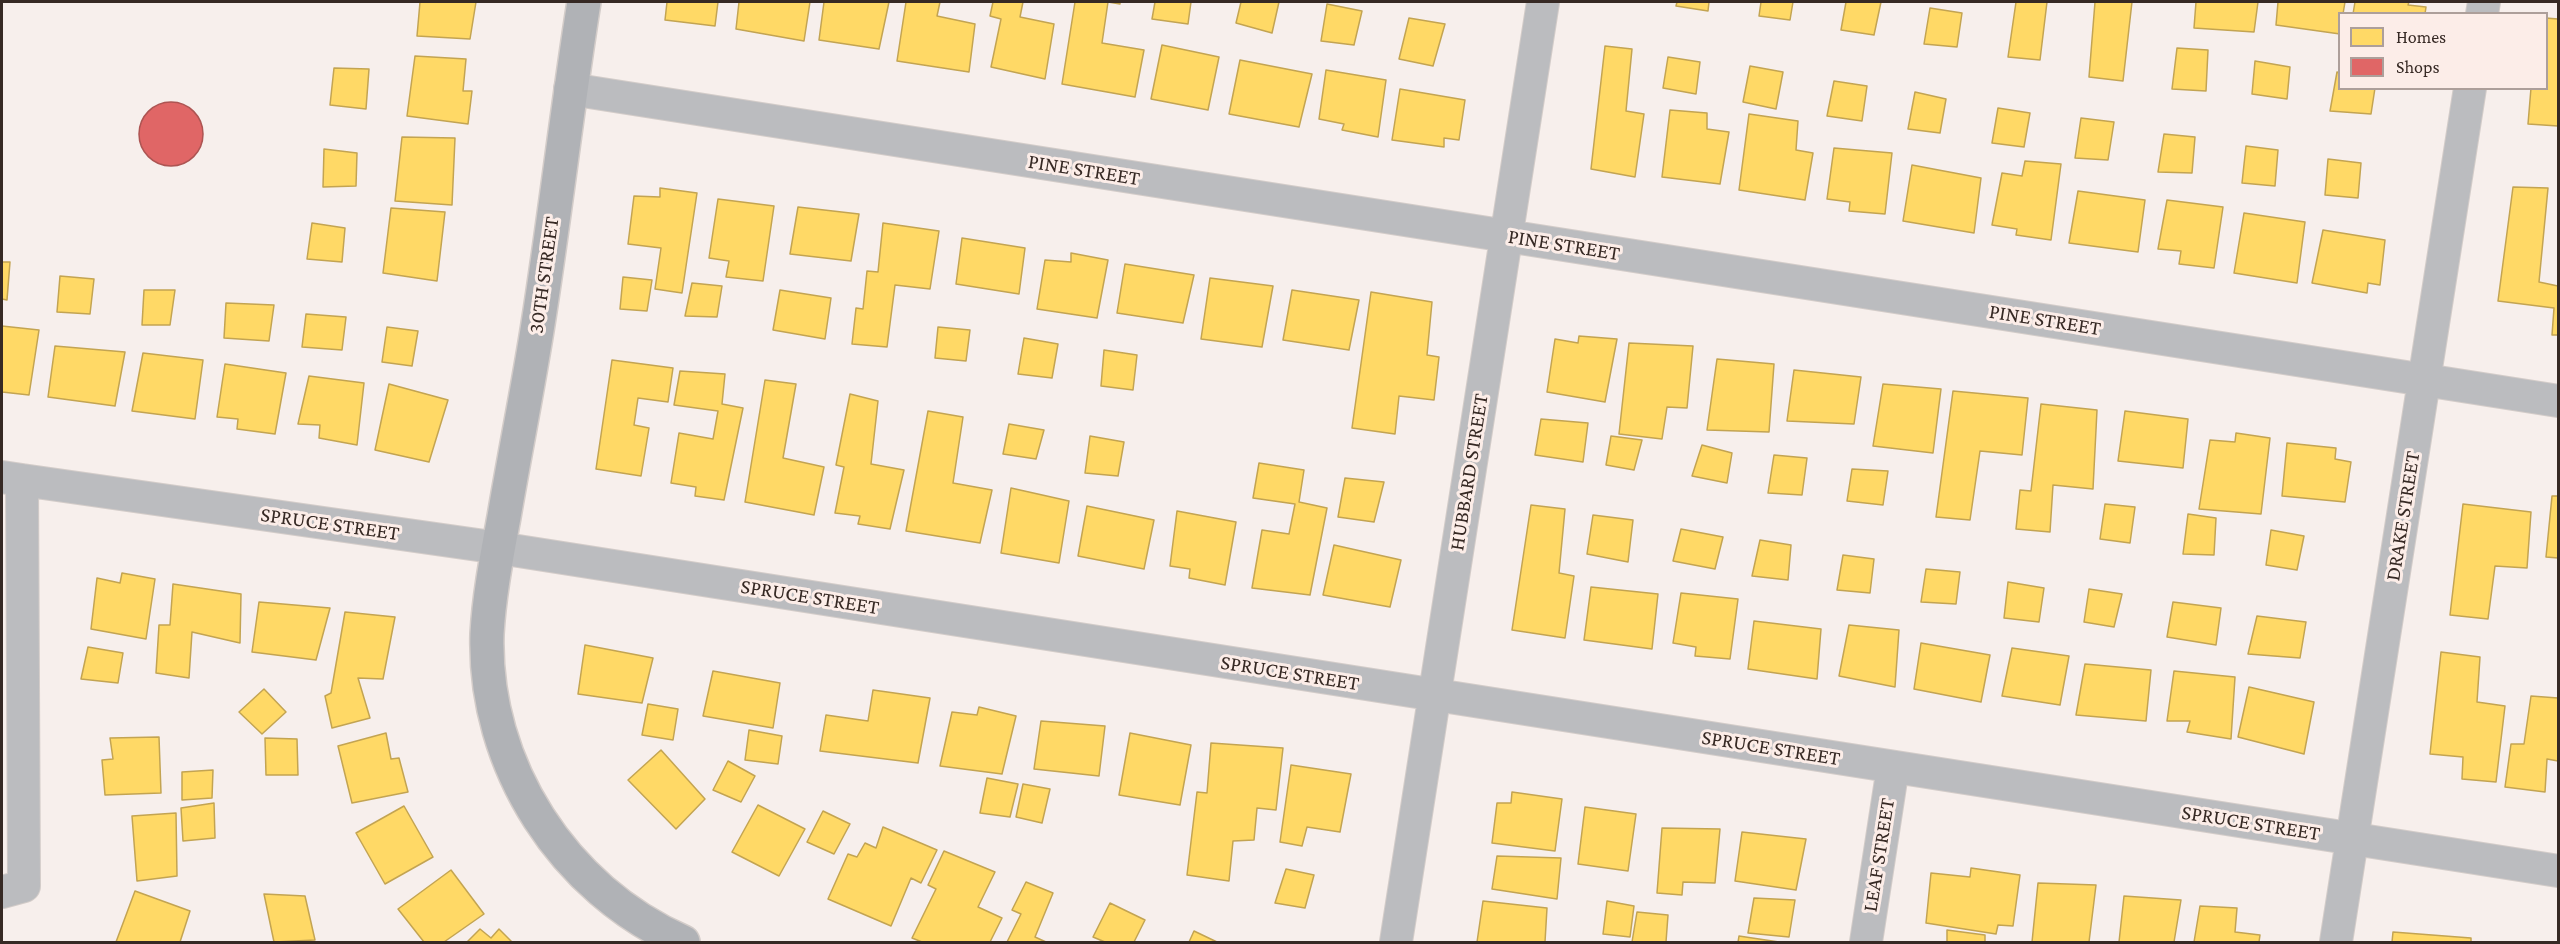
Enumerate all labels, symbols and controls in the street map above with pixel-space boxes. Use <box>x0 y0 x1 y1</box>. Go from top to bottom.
legend <box>2338 12 2548 90</box>
text: Homes <box>2396 27 2446 47</box>
text: Shops <box>2396 57 2440 77</box>
street label: PINE STREET <box>1026 149 1142 191</box>
street label: 30TH STREET <box>523 215 565 335</box>
street label: PINE STREET <box>1506 224 1622 266</box>
street label: PINE STREET <box>1987 299 2103 341</box>
street label: HUBBARD STREET <box>1444 392 1494 552</box>
street label: DRAKE STREET <box>2380 449 2426 583</box>
street label: SPRUCE STREET <box>259 502 401 546</box>
street label: SPRUCE STREET <box>739 574 881 620</box>
street label: SPRUCE STREET <box>1219 650 1361 696</box>
street label: SPRUCE STREET <box>1700 725 1842 771</box>
street label: LEAF STREET <box>1858 796 1900 914</box>
street label: SPRUCE STREET <box>2180 800 2322 846</box>

